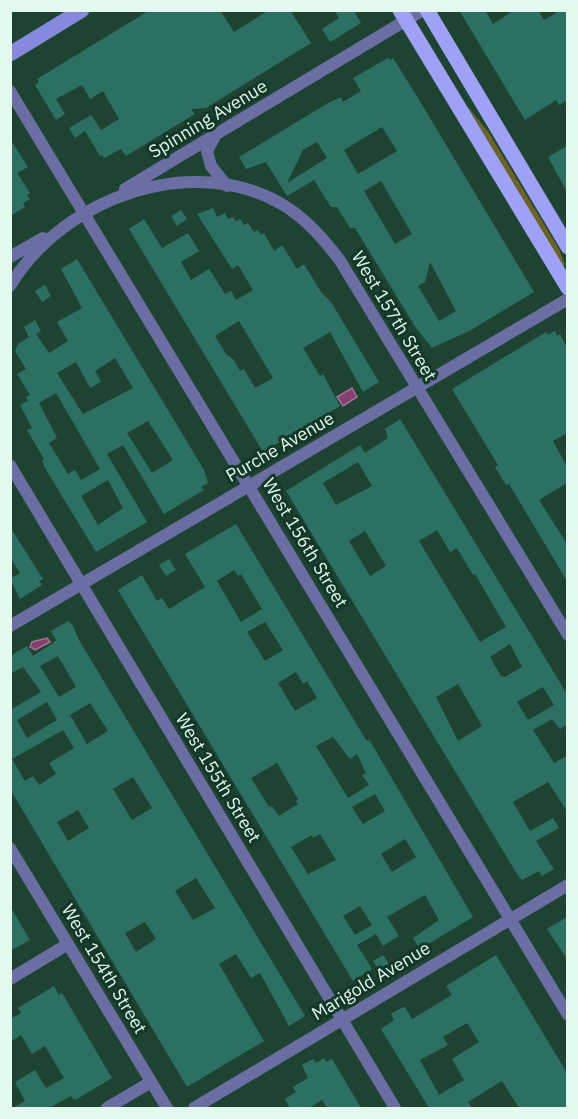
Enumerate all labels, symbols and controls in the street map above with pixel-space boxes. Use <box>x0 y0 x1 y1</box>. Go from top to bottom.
street label: Spinning Avenue <box>144 74 271 163</box>
street label: West 157th Street <box>347 247 442 385</box>
street label: Purche Avenue <box>222 406 338 487</box>
street label: West 156th Street <box>258 474 353 612</box>
street label: West 155th Street <box>171 709 266 847</box>
street label: West 154th Street <box>57 900 152 1038</box>
street label: Marigold Avenue <box>307 936 434 1025</box>

